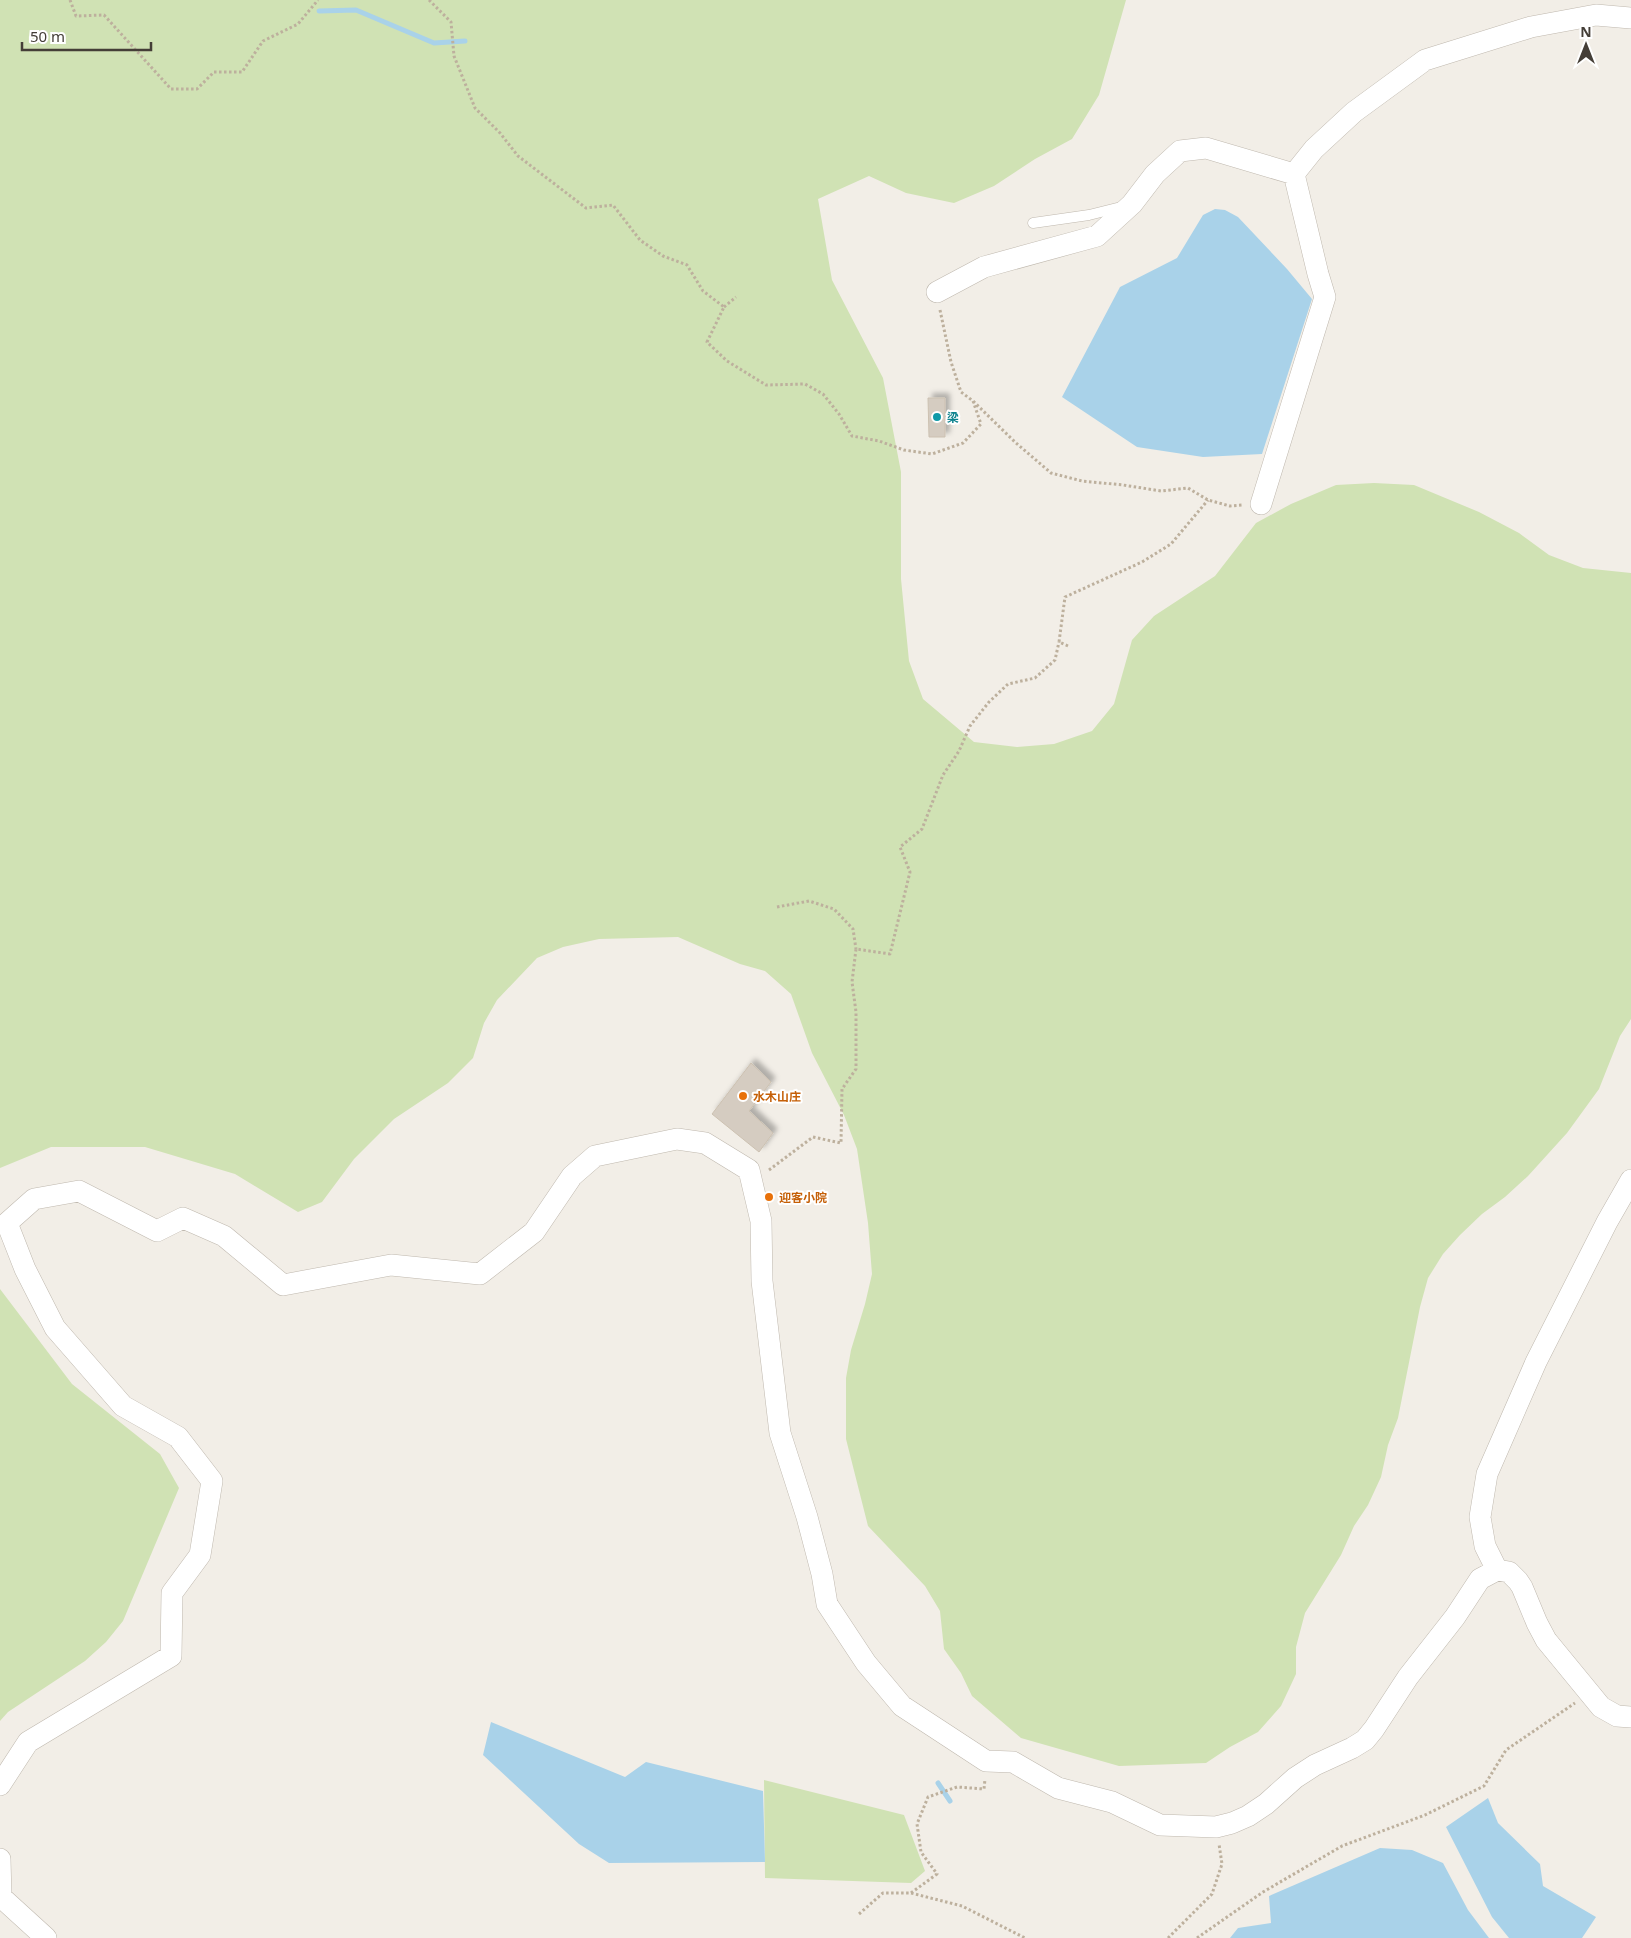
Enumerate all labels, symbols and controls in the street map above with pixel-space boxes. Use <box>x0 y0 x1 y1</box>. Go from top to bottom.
scale bar <box>22 20 151 52</box>
north arrow <box>1561 20 1611 70</box>
text: N <box>1580 22 1592 41</box>
text: 50 m <box>30 26 65 46</box>
place label: 梁 <box>947 409 959 426</box>
marker: 梁 <box>931 411 943 423</box>
place label: 水木山庄 <box>753 1088 801 1105</box>
marker: 水木山庄 <box>737 1090 749 1102</box>
place label: 迎客小院 <box>779 1189 827 1206</box>
marker: 迎客小院 <box>763 1191 775 1203</box>

